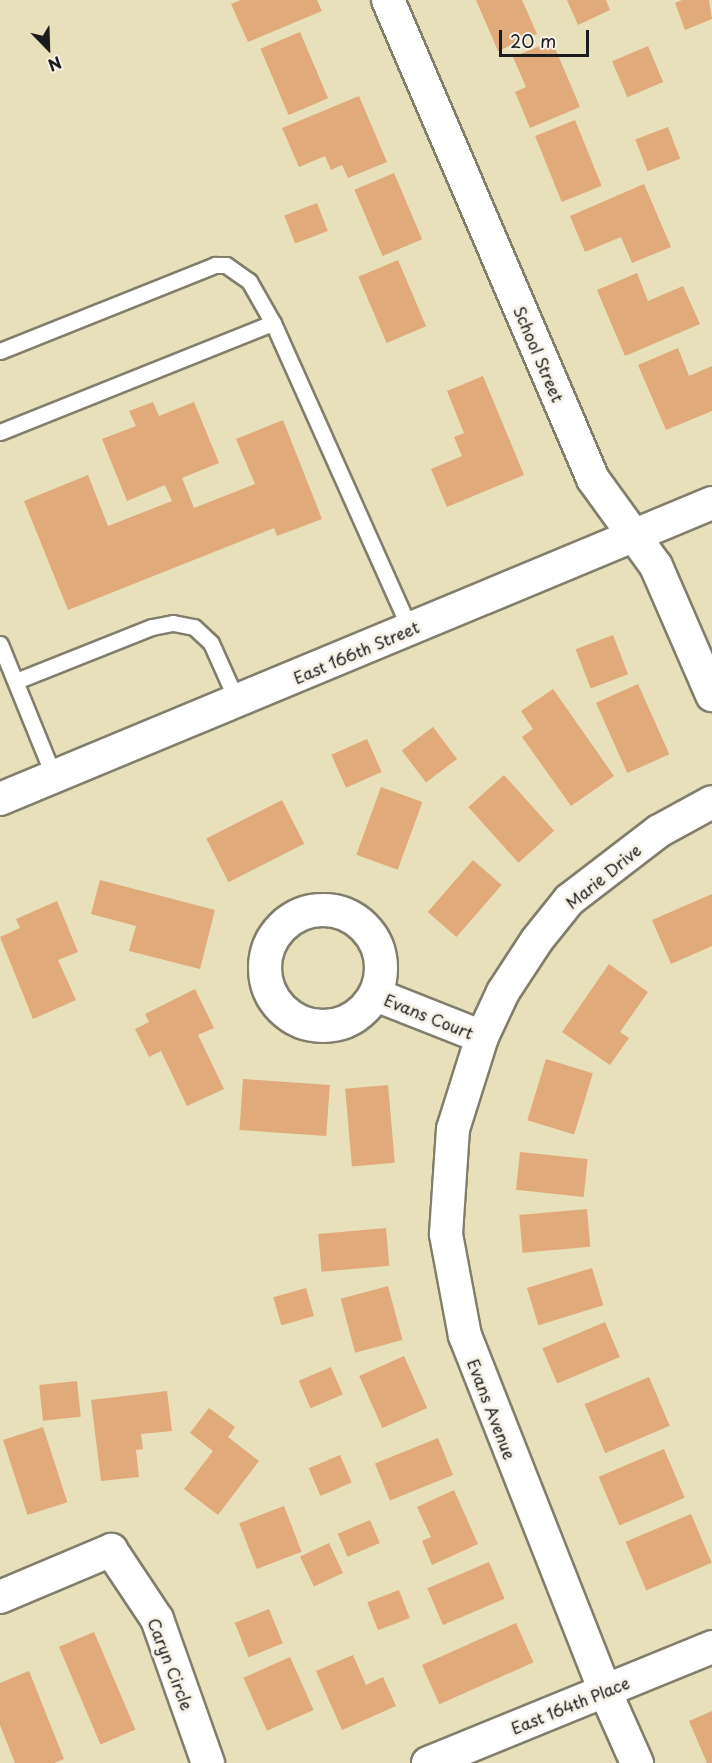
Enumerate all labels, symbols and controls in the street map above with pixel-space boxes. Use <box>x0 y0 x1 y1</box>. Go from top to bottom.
north arrow <box>18 18 78 78</box>
scale bar <box>502 18 592 56</box>
text: 20 m <box>510 27 556 54</box>
text: N <box>45 51 66 78</box>
street label: School Street <box>510 303 568 405</box>
street label: East 166th Street <box>289 616 423 688</box>
street label: Marie Drive <box>562 840 644 912</box>
street label: Evans Court <box>382 990 476 1042</box>
street label: Evans Avenue <box>464 1357 520 1461</box>
street label: Caryn Circle <box>144 1615 198 1713</box>
street label: East 164th Place <box>507 1672 633 1738</box>

